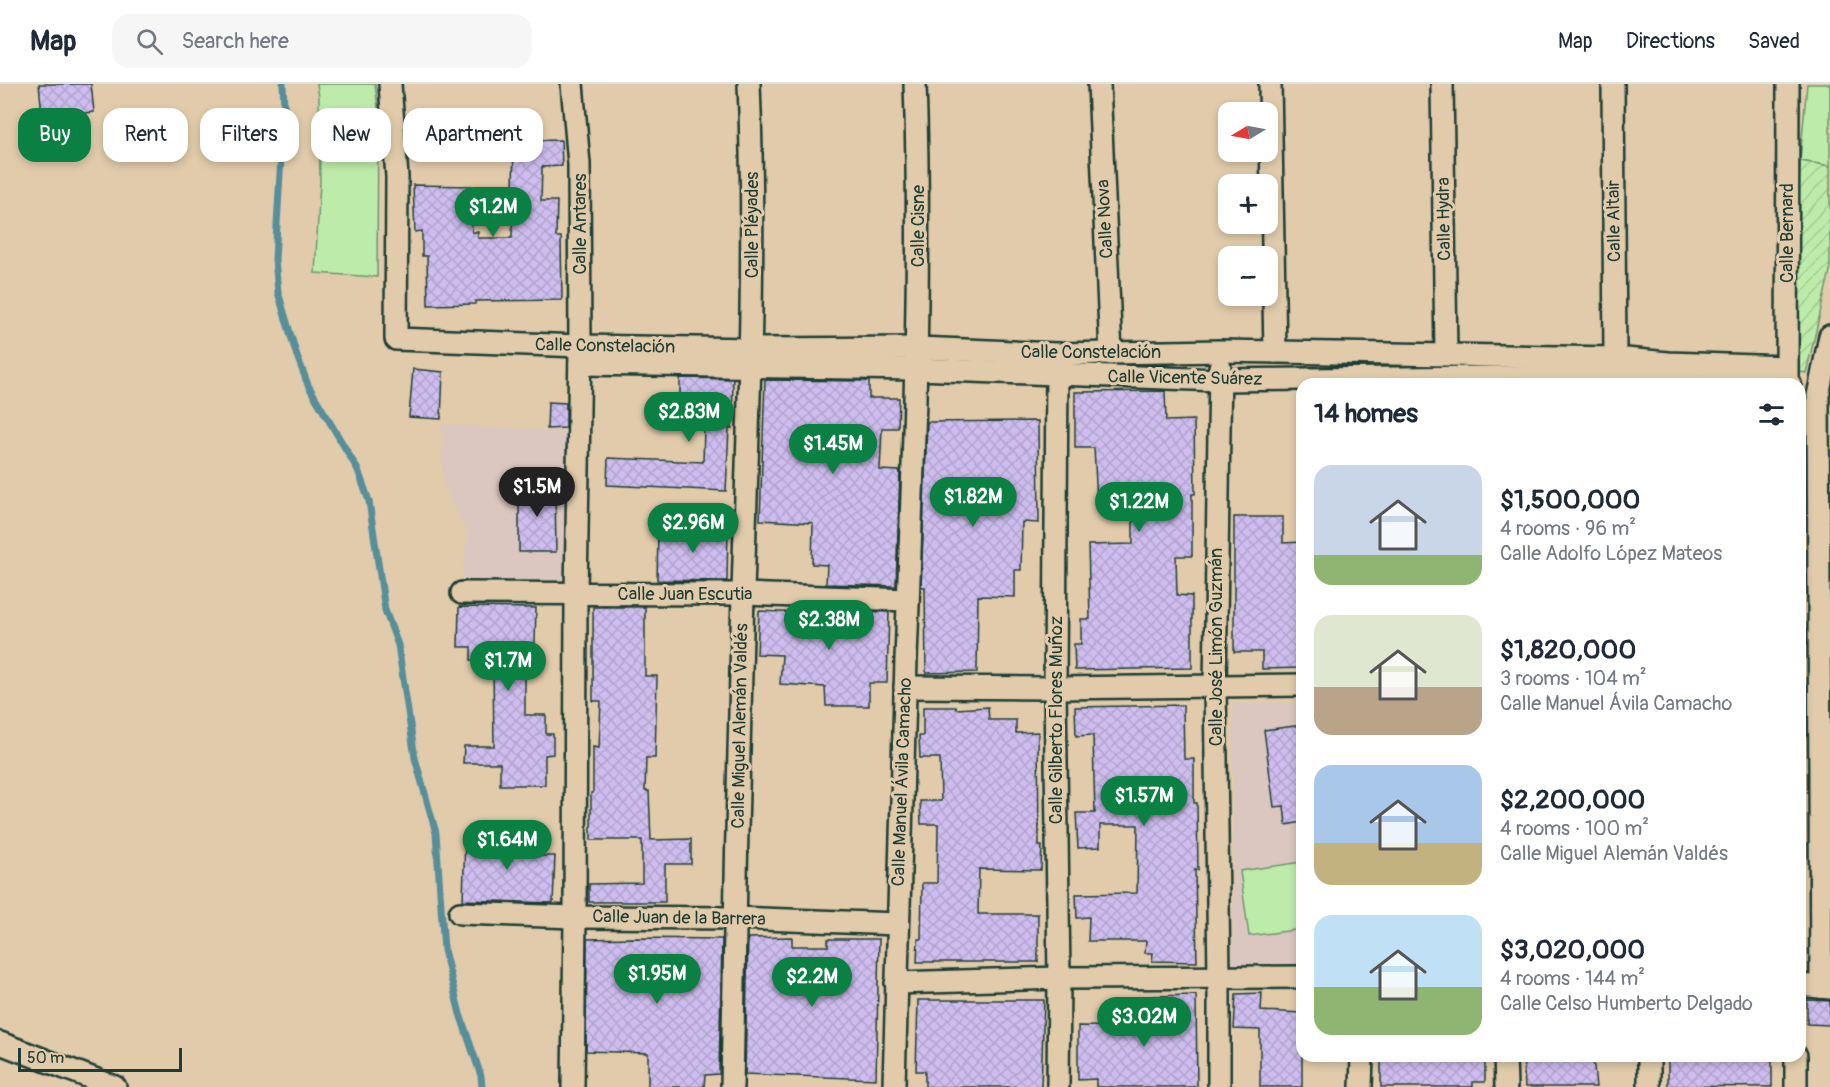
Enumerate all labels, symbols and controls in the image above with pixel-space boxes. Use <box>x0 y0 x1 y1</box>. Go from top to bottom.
search box <box>112 14 532 68</box>
text: Map <box>30 24 76 59</box>
icon: search <box>133 25 166 58</box>
text: Search here <box>181 27 289 55</box>
text: Map <box>1558 28 1593 55</box>
text: Directions <box>1626 28 1715 55</box>
text: Saved <box>1748 28 1800 55</box>
north arrow <box>1218 102 1278 162</box>
map controls <box>1218 102 1278 306</box>
chip: Buy <box>18 108 91 162</box>
chip: Rent <box>103 108 188 162</box>
chip: Filters <box>200 108 299 162</box>
chip: New <box>311 108 391 162</box>
chip: Apartment <box>403 108 543 162</box>
street label: Calle Pléyades <box>741 172 764 278</box>
street label: Calle Antares <box>569 173 592 275</box>
button: + <box>1218 174 1278 234</box>
street label: Calle Hydra <box>1432 177 1456 261</box>
street label: Calle Nova <box>1091 179 1119 259</box>
street label: Calle Altair <box>1602 179 1626 262</box>
street label: Calle Bernard <box>1776 183 1799 283</box>
street label: Calle Cisne <box>907 185 930 267</box>
pin: $1.2M <box>451 187 535 238</box>
text: $1.2M <box>469 194 517 219</box>
button: − <box>1218 246 1278 306</box>
street label: Calle Constelación <box>535 333 675 359</box>
street label: Calle Constelación <box>1021 341 1161 364</box>
street label: Calle Vicente Suárez <box>1107 365 1263 391</box>
pin: $2.83M <box>640 392 738 443</box>
text: 14 homes <box>1314 398 1418 430</box>
icon: filters <box>1755 398 1788 431</box>
text: $2.83M <box>658 399 720 424</box>
pin: $1.45M <box>784 424 882 475</box>
text: $1.45M <box>803 431 863 456</box>
pin: $1.5M <box>495 467 579 518</box>
text: $1.5M <box>513 474 561 499</box>
pin: $1.82M <box>924 477 1022 528</box>
pin: $1.22M <box>1090 482 1188 533</box>
text: $1.82M <box>944 484 1002 509</box>
text: $1,500,000 <box>1500 484 1640 516</box>
text: $1.22M <box>1109 489 1169 514</box>
icon: home <box>1362 489 1434 561</box>
pin: $2.96M <box>644 503 742 554</box>
text: $2.96M <box>662 510 724 535</box>
text: 4 rooms · 96 m² <box>1500 516 1636 541</box>
text: Calle Adolfo López Mateos <box>1500 541 1722 566</box>
street label: Calle José Limón Guzmán <box>1205 548 1228 746</box>
street label: Calle Juan Escutia <box>618 583 752 606</box>
pin: $2.38M <box>780 600 878 651</box>
text: $2.38M <box>798 607 860 632</box>
street label: Calle Gilberto Flores Muñoz <box>1045 616 1068 824</box>
street label: Calle Miguel Alemán Valdés <box>727 623 753 829</box>
text: $1,820,000 <box>1500 634 1636 666</box>
icon: home <box>1362 639 1434 711</box>
pin: $1.7M <box>466 641 550 692</box>
text: $1.7M <box>484 648 532 673</box>
text: 3 rooms · 104 m² <box>1500 666 1647 691</box>
street label: Calle Manuel Ávila Camacho <box>887 677 917 887</box>
text: Calle Manuel Ávila Camacho <box>1500 691 1732 716</box>
pin: $1.57M <box>1095 776 1193 827</box>
text: $1.57M <box>1115 783 1173 808</box>
text: $2,200,000 <box>1500 784 1645 816</box>
icon: home <box>1362 789 1434 861</box>
text: 4 rooms · 100 m² <box>1500 816 1649 841</box>
pin: $1.64M <box>458 820 556 871</box>
text: $1.64M <box>477 827 537 852</box>
text: Calle Miguel Alemán Valdés <box>1500 841 1728 866</box>
street label: Calle Juan de la Barrera <box>592 905 766 931</box>
text: $3,020,000 <box>1500 934 1645 966</box>
icon: home <box>1362 939 1434 1011</box>
pin: $1.95M <box>608 954 706 1005</box>
pin: $2.2M <box>770 957 854 1008</box>
text: $1.95M <box>628 961 686 986</box>
text: $2.2M <box>786 964 838 989</box>
text: 4 rooms · 144 m² <box>1500 966 1645 991</box>
text: Calle Celso Humberto Delgado <box>1500 991 1753 1016</box>
pin: $3.02M <box>1095 997 1193 1048</box>
text: $3.02M <box>1111 1004 1177 1029</box>
scale bar <box>18 1045 182 1072</box>
text: 50 m <box>27 1048 64 1068</box>

